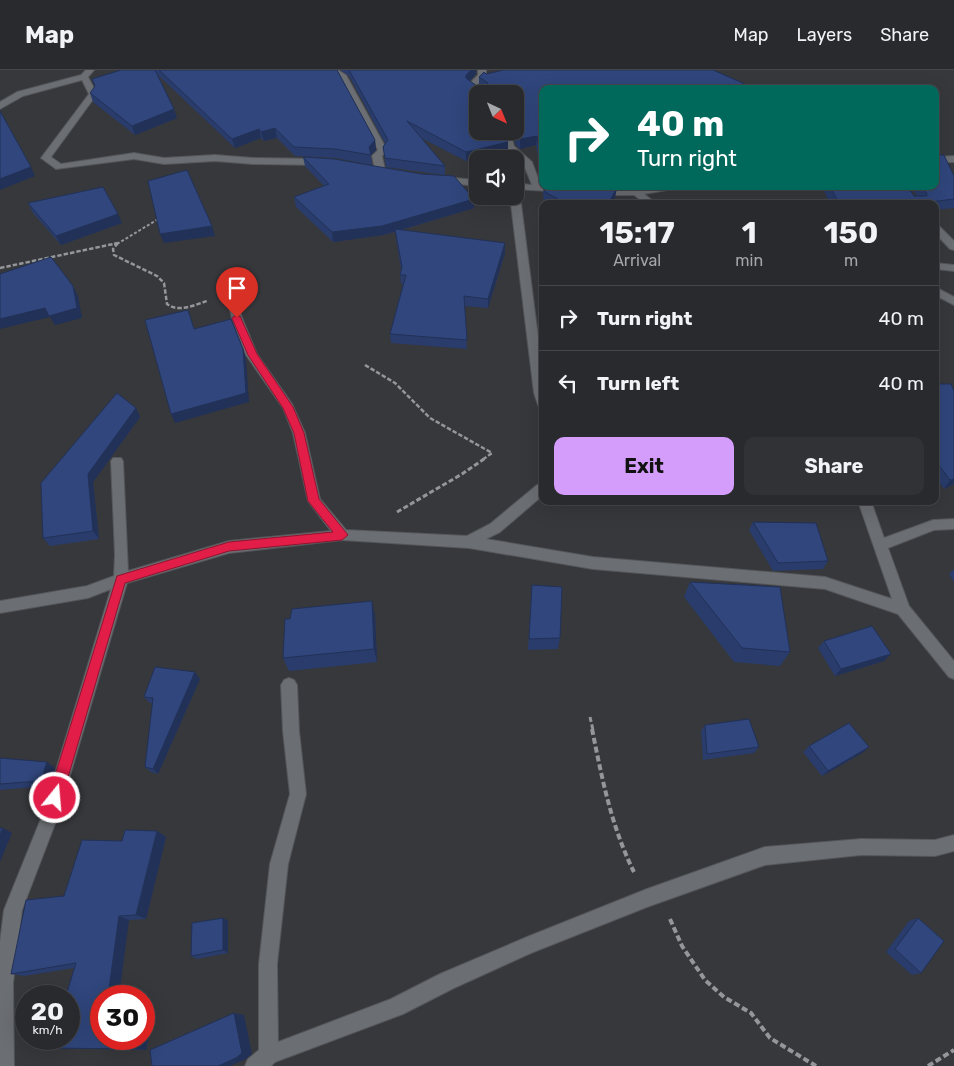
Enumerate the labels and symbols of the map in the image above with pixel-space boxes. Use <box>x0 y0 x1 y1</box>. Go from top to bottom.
north arrow <box>469 85 524 140</box>
pin <box>216 267 258 318</box>
position arrow <box>28 771 80 823</box>
speed limit sign: 30 <box>90 985 155 1050</box>

